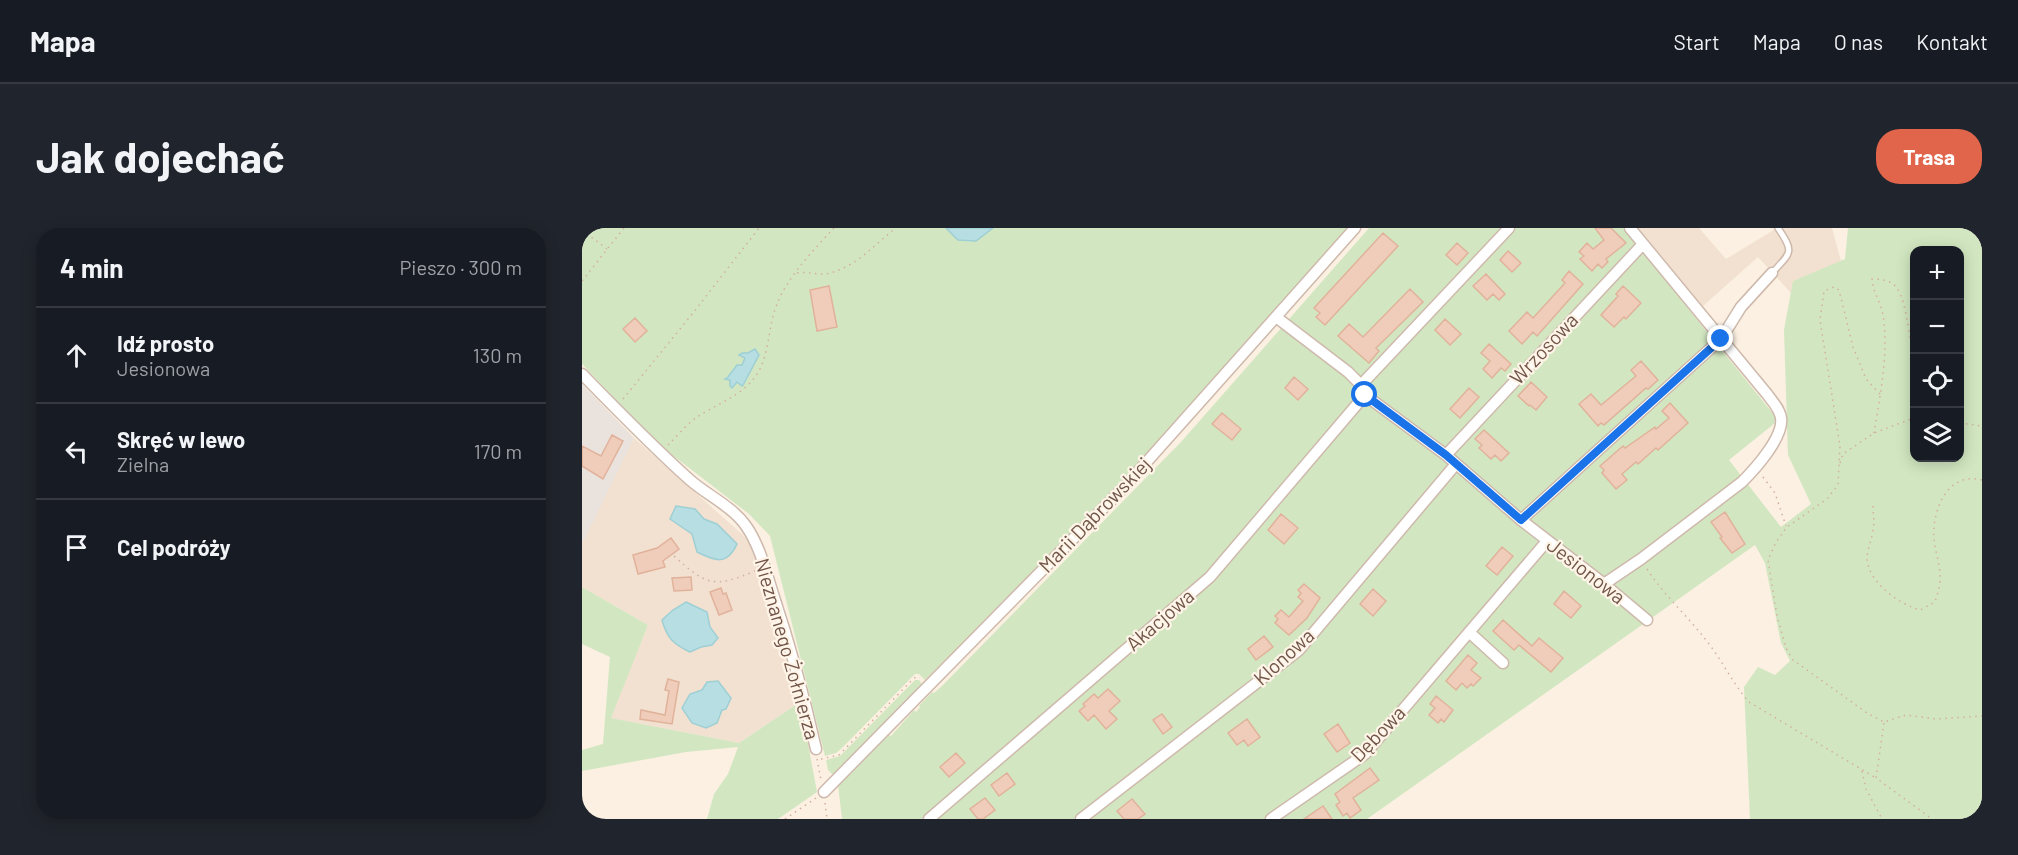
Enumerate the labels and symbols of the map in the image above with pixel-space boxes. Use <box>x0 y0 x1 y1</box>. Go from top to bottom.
street label: Wrzosowa <box>1504 308 1582 389</box>
route end <box>1707 325 1733 351</box>
route start <box>1351 381 1377 407</box>
street label: Marii Dąbrowskiej <box>1033 452 1155 577</box>
street label: Jesionowa <box>1543 532 1631 608</box>
street label: Nieznanego Żołnierza <box>751 555 825 742</box>
street label: Akacjowa <box>1120 583 1198 655</box>
street label: Klonowa <box>1248 623 1319 690</box>
street label: Dębowa <box>1345 700 1410 766</box>

